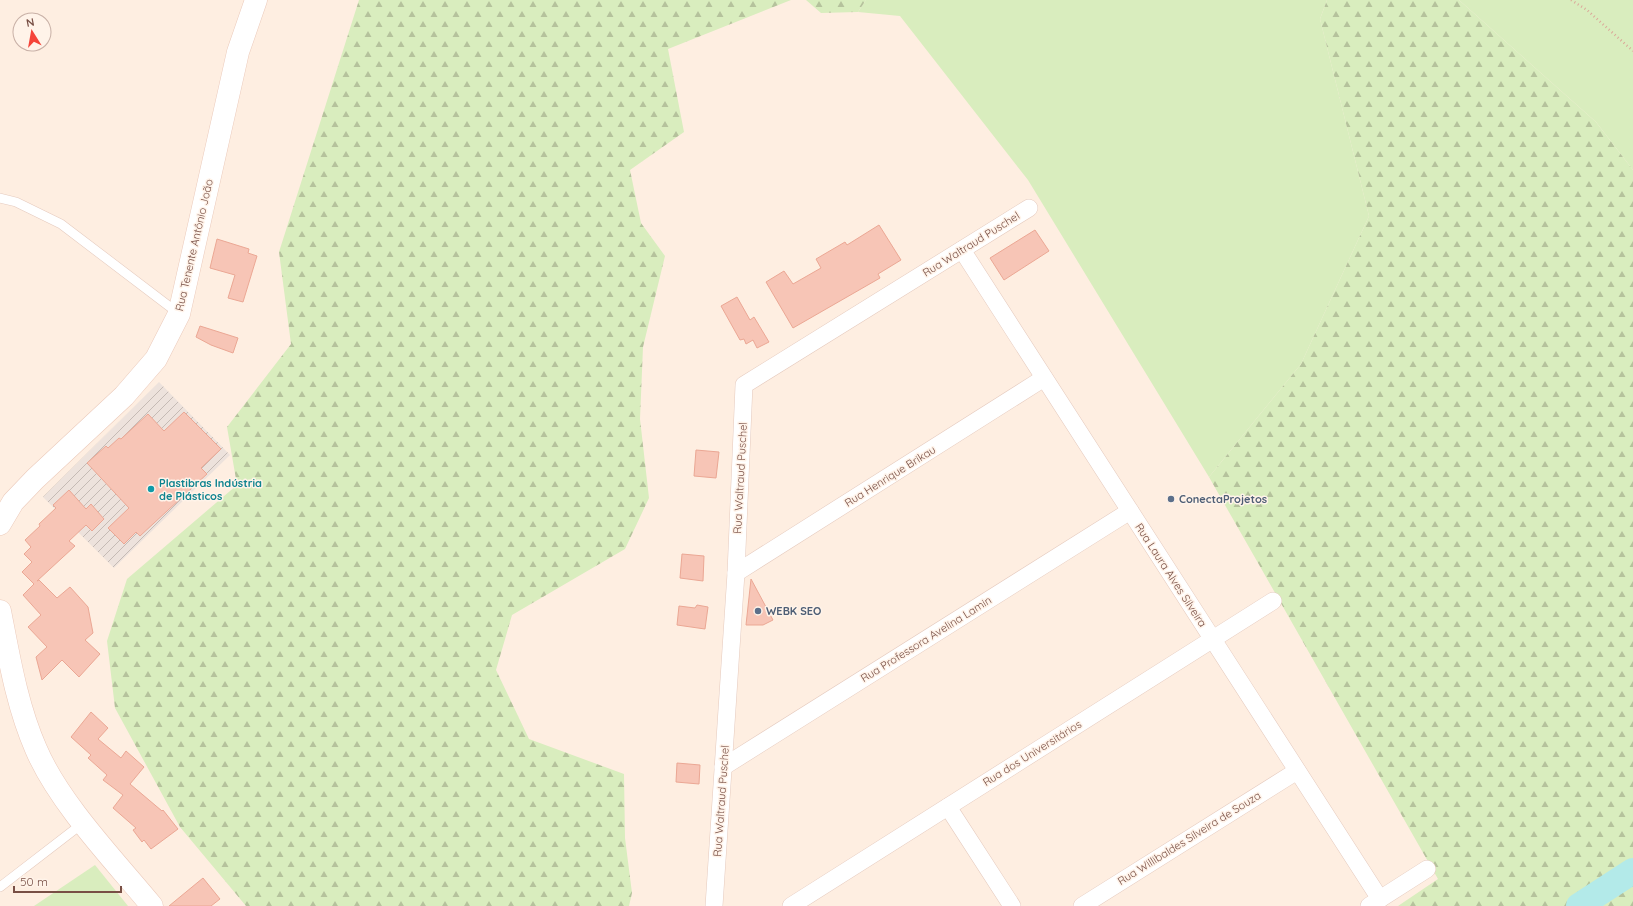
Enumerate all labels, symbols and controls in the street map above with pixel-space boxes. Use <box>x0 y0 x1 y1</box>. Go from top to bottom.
north arrow <box>12 12 52 52</box>
text: N <box>25 15 35 30</box>
street label: Rua Tenente Antônio João <box>172 177 216 312</box>
street label: Rua Waltraud Puschel <box>920 208 1022 280</box>
street label: Rua Waltraud Puschel <box>730 422 750 534</box>
street label: Rua Henrique Brikau <box>842 442 938 510</box>
place label: Plastibras Indústria de Plásticos <box>159 476 262 503</box>
marker: Plastibras Indústria de Plásticos <box>146 484 156 494</box>
place label: ConectaProjetos <box>1179 492 1267 506</box>
marker: ConectaProjetos <box>1166 494 1176 504</box>
street label: Rua Laura Alves Silveira <box>1132 520 1210 630</box>
street label: Rua Professora Avelina Lamin <box>858 593 994 685</box>
place label: WEBK SEO <box>766 604 821 618</box>
marker: WEBK SEO <box>753 606 763 616</box>
street label: Rua dos Universitários <box>980 717 1084 789</box>
street label: Rua Waltraud Puschel <box>710 745 732 857</box>
street label: Rua Willibaldes Silveira de Souza <box>1115 788 1263 888</box>
scale bar <box>14 868 121 894</box>
text: 50 m <box>20 874 48 889</box>

